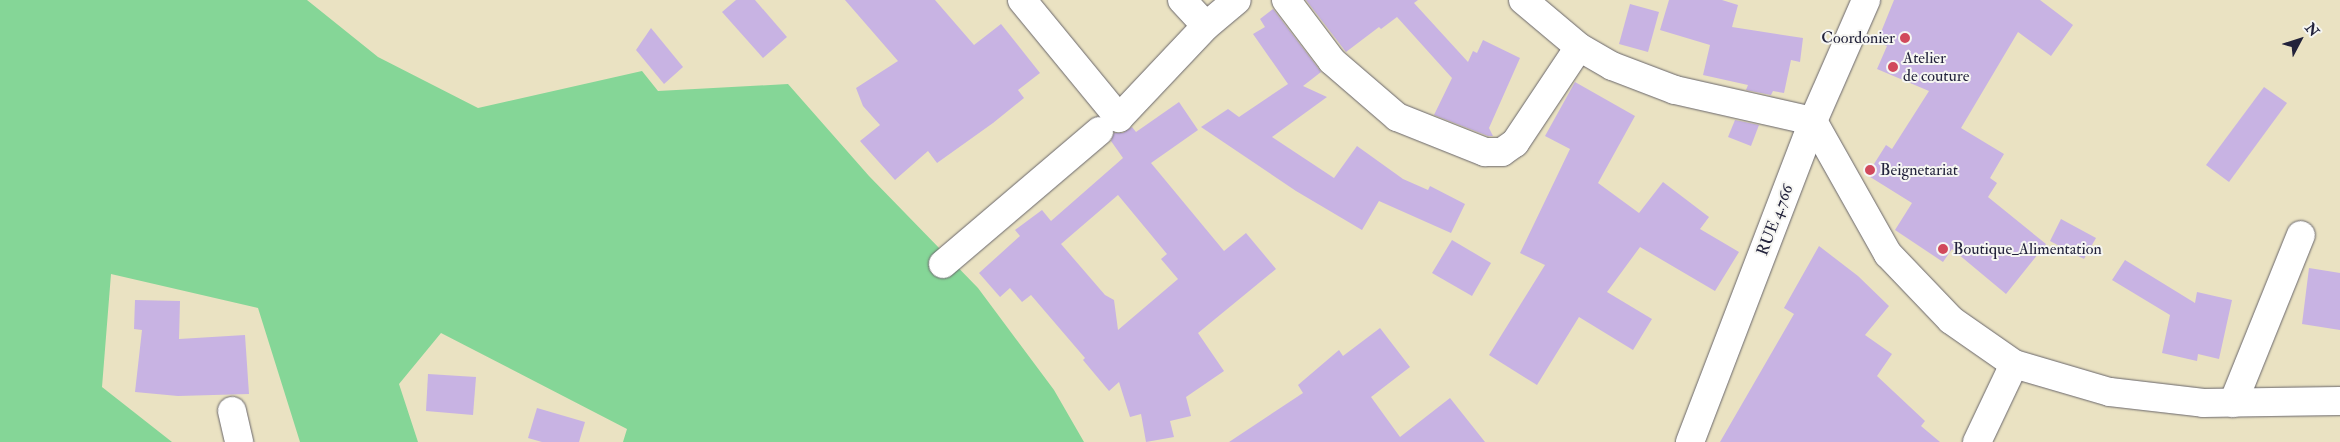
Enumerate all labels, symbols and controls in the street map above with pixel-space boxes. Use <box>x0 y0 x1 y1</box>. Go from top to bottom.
north arrow <box>2275 15 2325 65</box>
text: N <box>2301 20 2322 40</box>
place label: Coordonier <box>1821 28 1895 48</box>
marker: Coordonier <box>1899 32 1911 44</box>
place label: Atelier de couture <box>1903 48 1969 86</box>
marker: Atelier de couture <box>1887 61 1899 73</box>
place label: Beignetariat <box>1880 160 1958 180</box>
marker: Beignetariat <box>1864 164 1876 176</box>
street label: RUE 4.766 <box>1753 182 1797 258</box>
place label: Boutique_Alimentation <box>1953 239 2102 259</box>
marker: Boutique_Alimentation <box>1937 243 1949 255</box>

